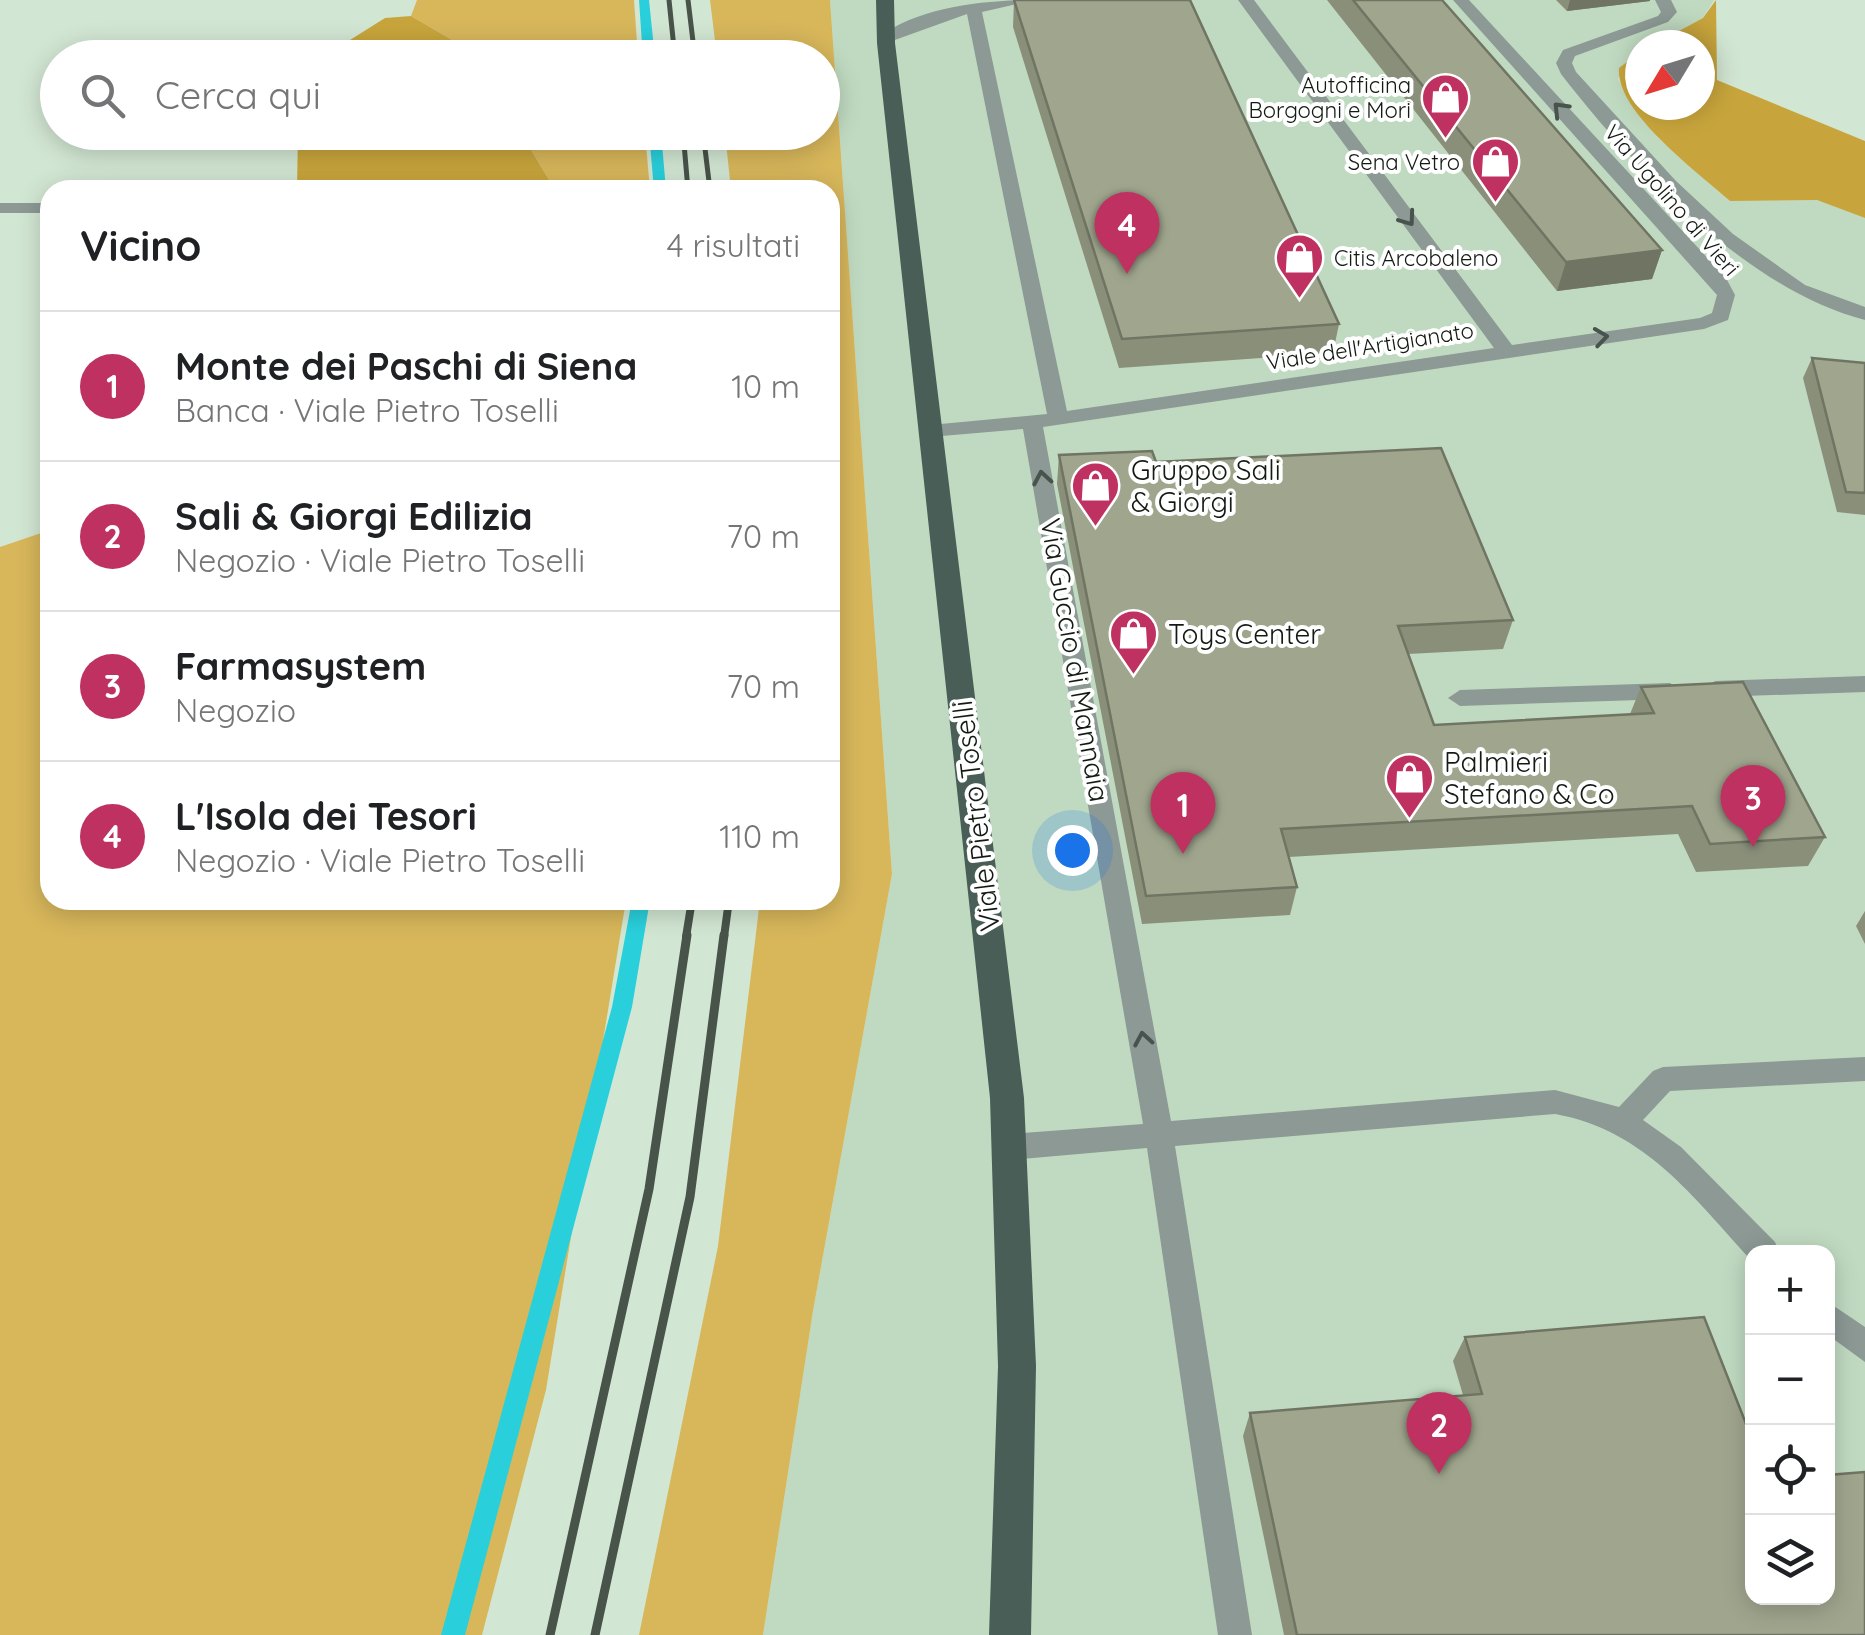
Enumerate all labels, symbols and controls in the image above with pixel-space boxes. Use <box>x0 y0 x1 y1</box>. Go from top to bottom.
north arrow <box>1625 30 1715 120</box>
search box <box>40 40 840 150</box>
icon: search <box>75 68 130 123</box>
text: Cerca qui <box>155 71 321 119</box>
place label: Autofficina Borgogni e Mori <box>1248 71 1411 124</box>
shop icon: Autofficina Borgogni e Mori <box>1420 72 1472 140</box>
one-way arrow <box>1554 102 1572 120</box>
street label: Via Ugolino di Vieri <box>1599 118 1745 282</box>
shop icon: Sena Vetro <box>1469 136 1521 204</box>
place label: Sena Vetro <box>1348 148 1460 176</box>
pin: 4 <box>1094 192 1160 274</box>
one-way arrow <box>1397 208 1414 226</box>
text: Vicino <box>80 219 201 272</box>
text: 4 risultati <box>667 225 800 265</box>
shop icon: Citis Arcobaleno <box>1273 232 1325 300</box>
place label: Citis Arcobaleno <box>1334 244 1498 272</box>
street label: Viale dell'Artigianato <box>1264 316 1476 376</box>
one-way arrow <box>1594 327 1610 348</box>
text: Monte dei Paschi di Siena <box>175 342 637 390</box>
text: 1 <box>106 366 119 406</box>
text: 10 m <box>731 366 800 406</box>
text: Banca · Viale Pietro Toselli <box>175 390 559 430</box>
place label: Gruppo Sali & Giorgi <box>1131 452 1281 519</box>
shop icon: Gruppo Sali & Giorgi <box>1070 460 1122 528</box>
one-way arrow <box>1032 469 1053 486</box>
text: Sali & Giorgi Edilizia <box>175 492 533 540</box>
street label: Via Guccio di Mannaia <box>1033 515 1118 804</box>
text: 2 <box>103 516 122 556</box>
text: 70 m <box>727 516 800 556</box>
text: Negozio · Viale Pietro Toselli <box>175 540 585 580</box>
shop icon: Toys Center <box>1107 608 1159 676</box>
place label: Toys Center <box>1168 616 1321 651</box>
text: Farmasystem <box>175 642 426 690</box>
text: 3 <box>104 666 121 706</box>
text: 70 m <box>727 666 800 706</box>
text: Negozio <box>175 690 296 730</box>
street label: Viale Pietro Toselli <box>944 699 1007 933</box>
place label: Palmieri Stefano & Co <box>1444 744 1615 811</box>
shop icon: Palmieri Stefano & Co <box>1383 752 1435 820</box>
pin: 3 <box>1720 764 1786 847</box>
pin: 1 <box>1150 772 1216 854</box>
text: L'Isola dei Tesori <box>175 792 477 840</box>
text: 4 <box>103 816 122 856</box>
text: 110 m <box>719 816 800 856</box>
your location <box>1047 825 1098 876</box>
text: Negozio · Viale Pietro Toselli <box>175 840 585 880</box>
one-way arrow <box>1133 1030 1154 1047</box>
map controls <box>1745 1245 1835 1605</box>
button: + <box>1745 1245 1835 1335</box>
button: − <box>1745 1335 1835 1425</box>
pin: 2 <box>1406 1392 1472 1474</box>
button: locate <box>1745 1425 1835 1515</box>
button: layers <box>1745 1515 1835 1605</box>

